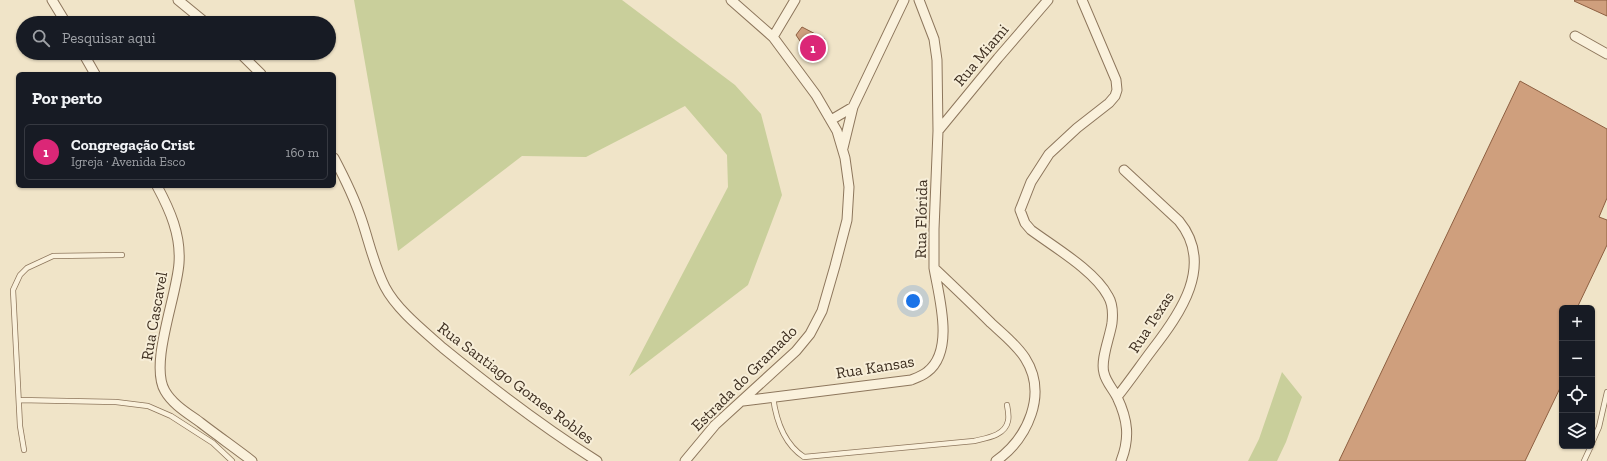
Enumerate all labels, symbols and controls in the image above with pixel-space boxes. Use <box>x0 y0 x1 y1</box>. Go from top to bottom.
search box <box>16 16 336 60</box>
street label: Rua Miami <box>950 20 1013 90</box>
icon: search <box>30 27 52 49</box>
text: Pesquisar aqui <box>62 29 156 47</box>
pin: 1 <box>800 33 826 63</box>
text: Por perto <box>32 88 102 108</box>
text: Congregação Crist <box>71 136 195 154</box>
text: 1 <box>43 145 49 160</box>
text: 160 m <box>285 145 319 160</box>
text: Igreja · Avenida Esco <box>71 154 185 169</box>
street label: Rua Flórida <box>911 179 931 259</box>
street label: Rua Cascavel <box>137 270 171 362</box>
street label: Rua Texas <box>1124 288 1178 356</box>
your location <box>903 291 923 311</box>
map controls <box>1559 305 1595 449</box>
button: + <box>1559 305 1595 341</box>
street label: Rua Santiago Gomes Robles <box>434 318 598 448</box>
street label: Estrada do Gramado <box>687 321 801 435</box>
button: − <box>1559 341 1595 377</box>
street label: Rua Kansas <box>834 351 916 383</box>
button: locate <box>1559 377 1595 413</box>
button: layers <box>1559 413 1595 449</box>

